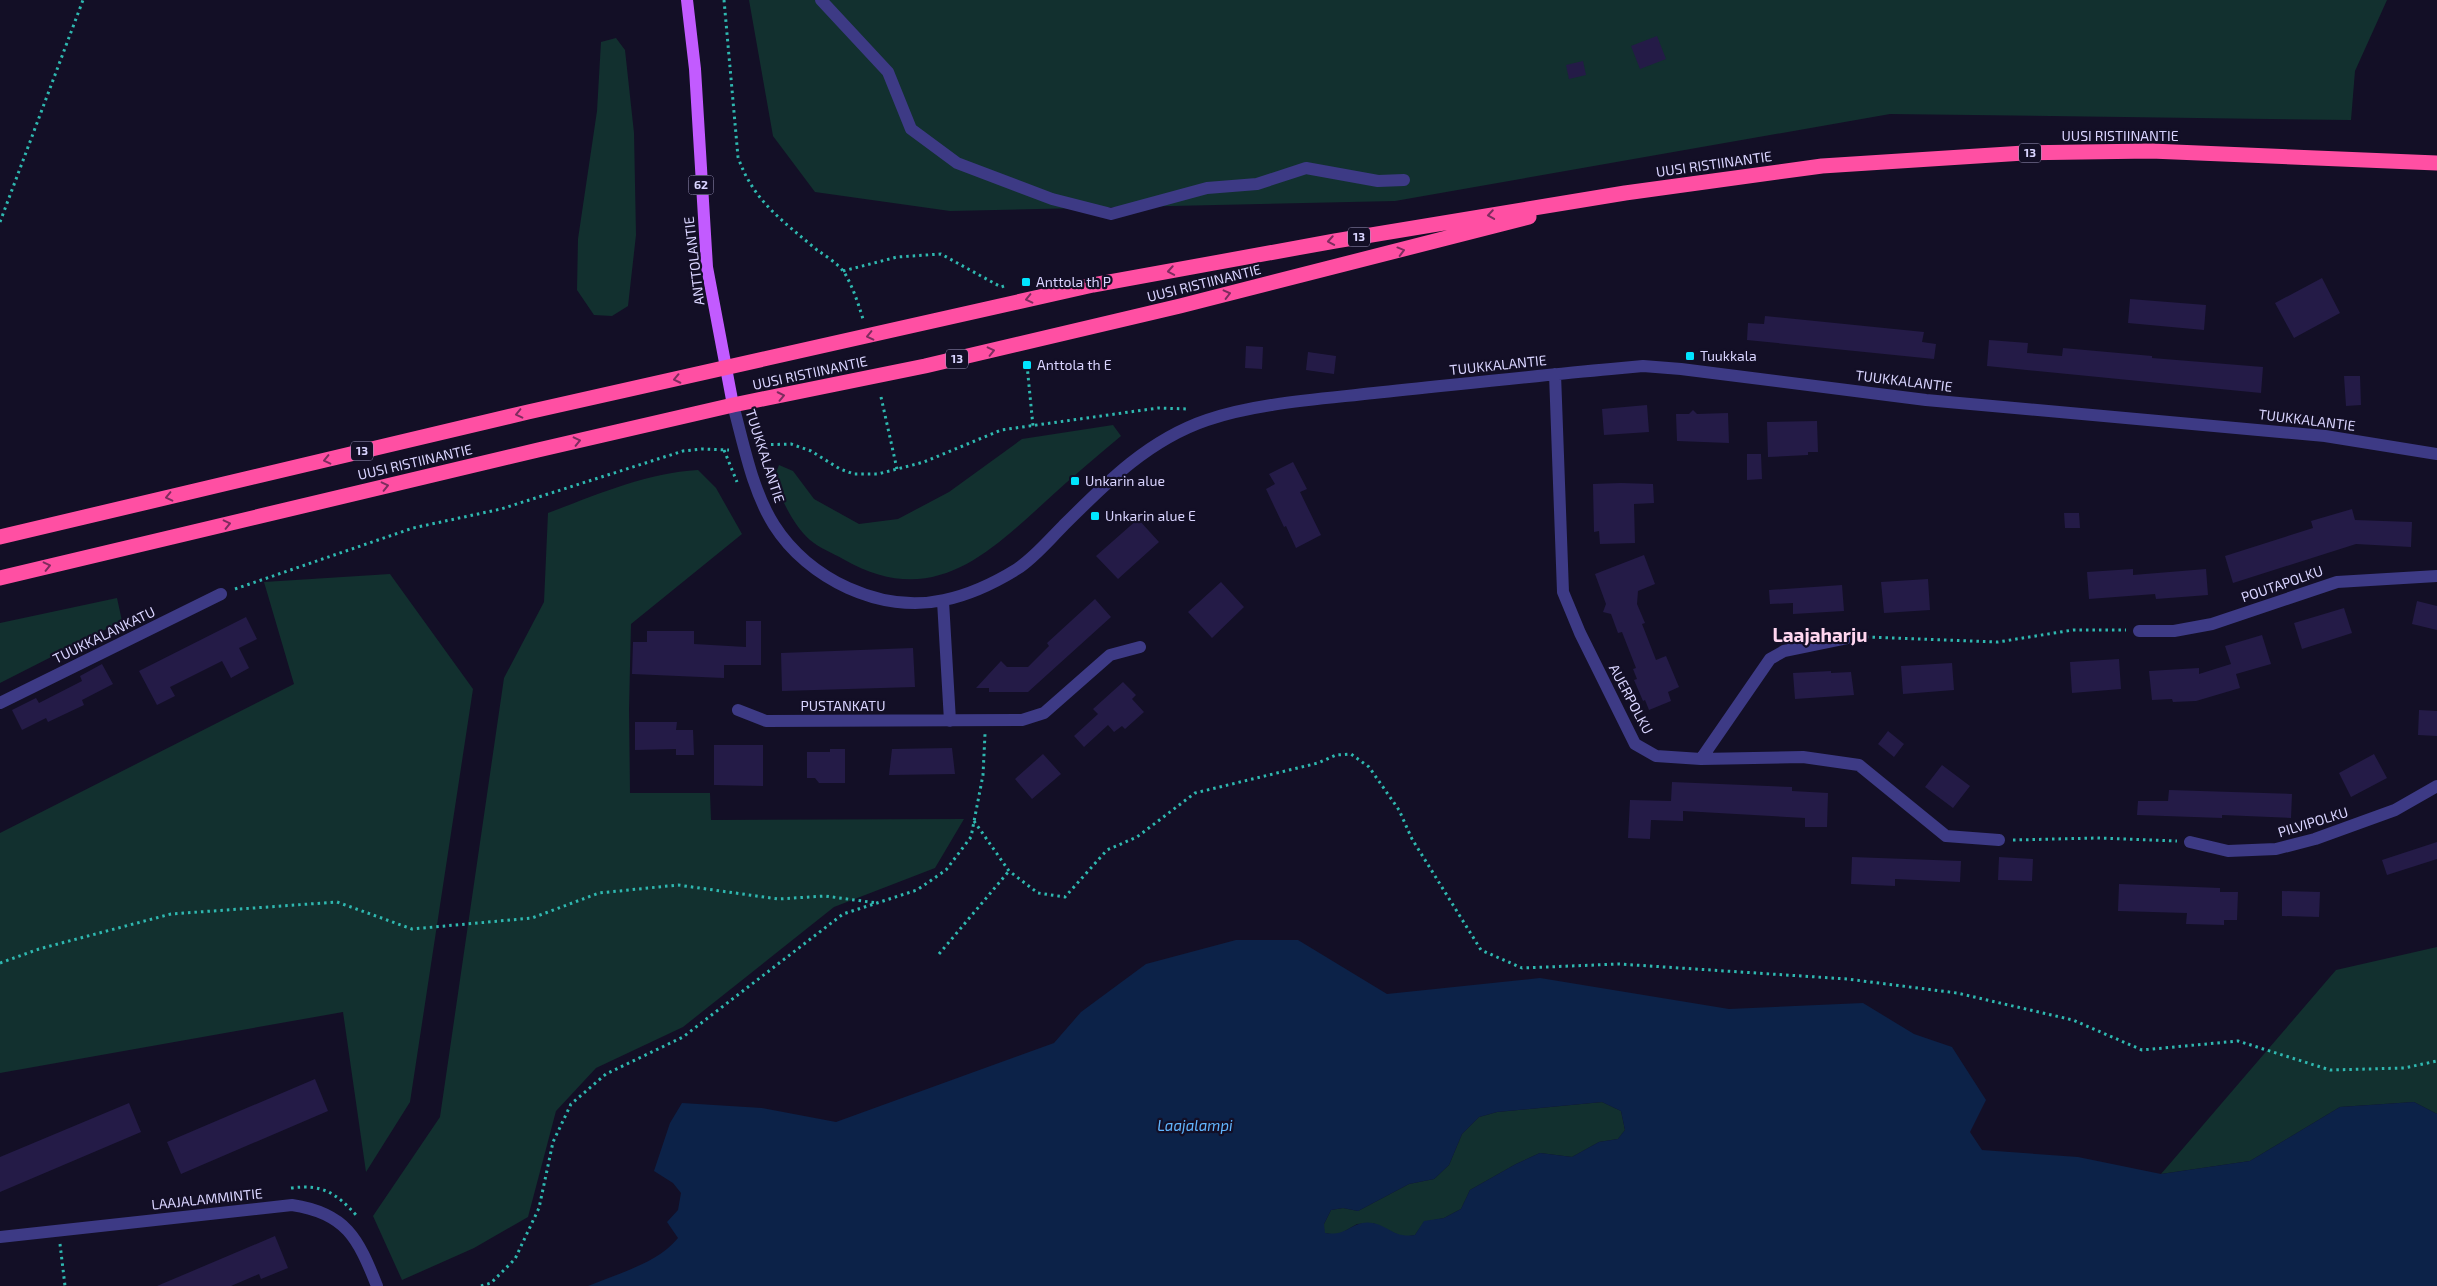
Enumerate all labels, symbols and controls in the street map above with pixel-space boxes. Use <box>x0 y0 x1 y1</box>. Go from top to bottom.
street label: UUSI RISTIINANTIE <box>2061 127 2179 144</box>
road number: 13 <box>2019 144 2041 162</box>
street label: UUSI RISTIINANTIE <box>1655 147 1773 180</box>
road number: 62 <box>688 176 714 194</box>
one-way arrow <box>1486 209 1495 219</box>
street label: ANTTOLANTIE <box>680 215 707 306</box>
road number: 13 <box>1348 228 1370 246</box>
one-way arrow <box>1326 236 1335 246</box>
one-way arrow <box>1397 246 1405 256</box>
street label: UUSI RISTIINANTIE <box>1145 260 1263 305</box>
one-way arrow <box>1166 265 1175 275</box>
place label: Anttola th P <box>1036 273 1111 290</box>
marker: Anttola th P <box>1020 276 1032 288</box>
one-way arrow <box>1222 289 1231 300</box>
one-way arrow <box>1024 293 1033 304</box>
one-way arrow <box>866 330 875 341</box>
one-way arrow <box>987 346 996 357</box>
place label: Tuukkala <box>1700 347 1757 364</box>
road number: 13 <box>946 349 968 368</box>
marker: Tuukkala <box>1684 350 1696 362</box>
street label: TUUKKALANTIE <box>1449 351 1547 378</box>
street label: UUSI RISTIINANTIE <box>751 352 869 393</box>
place label: Anttola th E <box>1037 356 1112 373</box>
marker: Anttola th E <box>1021 359 1033 371</box>
street label: TUUKKALANTIE <box>1855 366 1954 395</box>
one-way arrow <box>673 373 682 384</box>
one-way arrow <box>777 391 785 401</box>
street label: TUUKKALANTIE <box>2258 405 2357 434</box>
street label: TUUKKALANTIE <box>742 407 789 505</box>
one-way arrow <box>514 408 523 419</box>
one-way arrow <box>573 436 581 447</box>
street label: UUSI RISTIINANTIE <box>356 440 474 483</box>
road number: 13 <box>351 442 373 461</box>
one-way arrow <box>322 454 331 465</box>
place label: Unkarin alue <box>1085 472 1165 489</box>
marker: Unkarin alue <box>1069 475 1081 487</box>
one-way arrow <box>380 481 389 492</box>
one-way arrow <box>164 491 173 502</box>
place label: Unkarin alue E <box>1105 507 1196 524</box>
marker: Unkarin alue E <box>1089 510 1101 522</box>
one-way arrow <box>222 519 231 530</box>
one-way arrow <box>43 562 51 572</box>
street label: POUTAPOLKU <box>2239 562 2325 605</box>
street label: TUUKKALANKATU <box>50 602 158 667</box>
district label: Laajaharju <box>1773 623 1867 646</box>
street label: AUERPOLKU <box>1606 661 1657 737</box>
street label: PUSTANKATU <box>801 697 885 714</box>
street label: PILVIPOLKU <box>2276 803 2350 840</box>
water label: Laajalampi <box>1157 1116 1233 1135</box>
street label: LAAJALAMMINTIE <box>150 1184 264 1213</box>

